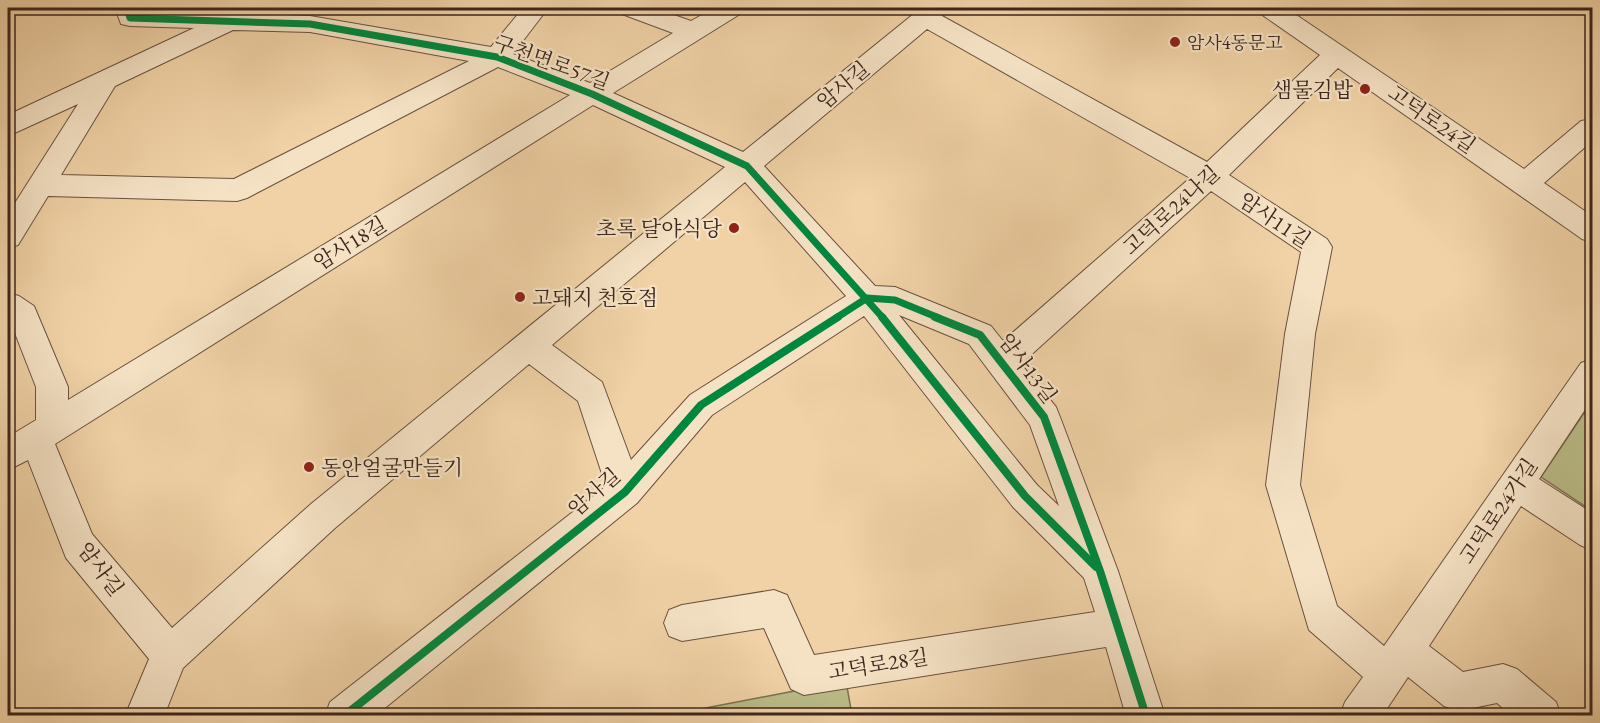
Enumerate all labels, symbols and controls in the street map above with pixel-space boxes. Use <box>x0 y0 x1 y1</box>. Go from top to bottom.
street label: 구천면로57길 <box>490 29 614 95</box>
place label: 암사4동문고 <box>1187 31 1283 54</box>
marker: 암사4동문고 <box>1168 35 1182 49</box>
street label: 암사길 <box>811 55 875 115</box>
place label: 샘물김밥 <box>1272 76 1354 103</box>
street label: 고덕로24길 <box>1383 79 1481 159</box>
marker: 샘물김밥 <box>1358 82 1372 96</box>
street label: 고덕로24나길 <box>1117 159 1225 261</box>
street label: 암사11길 <box>1234 186 1316 254</box>
street label: 암사18길 <box>308 210 392 276</box>
place label: 초록 달야식당 <box>596 215 723 242</box>
marker: 초록 달야식당 <box>727 221 741 235</box>
place label: 고돼지 천호점 <box>532 284 658 311</box>
marker: 고돼지 천호점 <box>513 290 527 304</box>
street label: 암사13길 <box>993 328 1063 408</box>
street label: 고덕로24가길 <box>1453 453 1543 569</box>
place label: 동안얼굴만들기 <box>321 454 463 481</box>
marker: 동안얼굴만들기 <box>302 460 316 474</box>
street label: 암사길 <box>562 462 626 522</box>
street label: 암사길 <box>72 537 130 601</box>
street label: 고덕로28길 <box>826 643 930 685</box>

